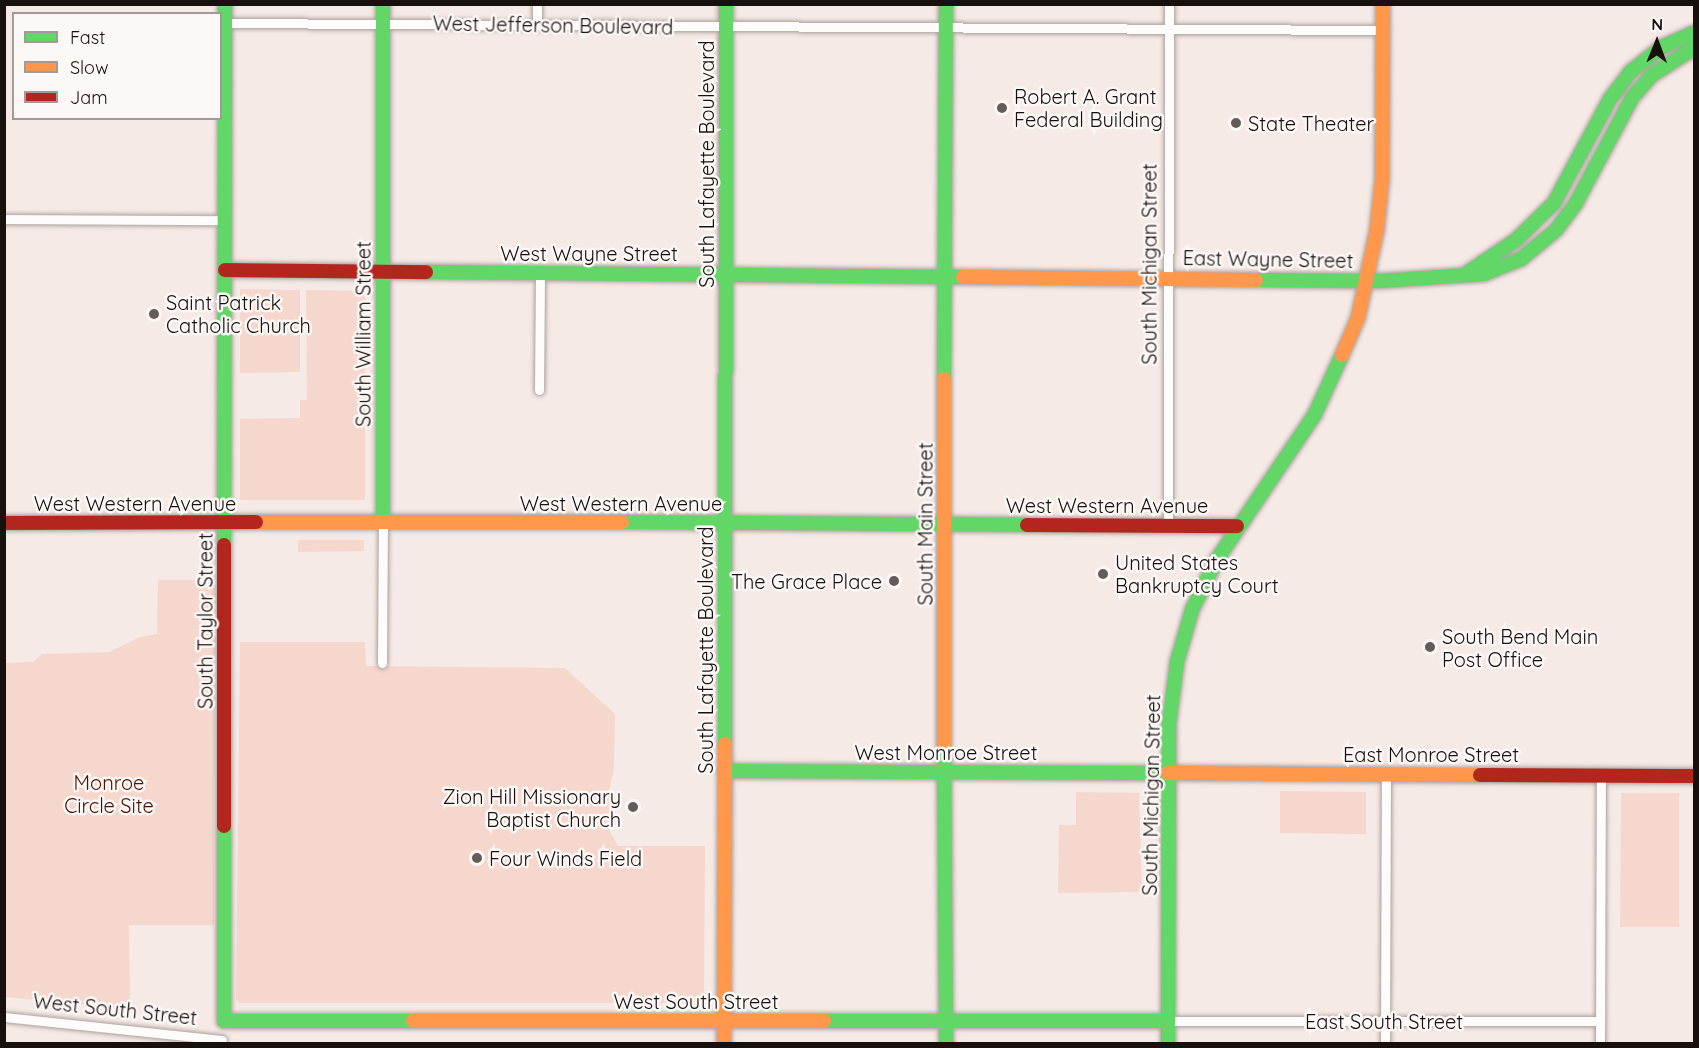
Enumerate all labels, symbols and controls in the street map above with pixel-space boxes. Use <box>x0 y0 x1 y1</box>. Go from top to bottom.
street label: West Jefferson Boulevard <box>432 11 674 39</box>
legend <box>12 12 222 120</box>
north arrow <box>1627 12 1687 72</box>
text: N <box>1651 14 1663 34</box>
text: Fast <box>70 26 105 49</box>
street label: South Lafayette Boulevard <box>694 40 718 288</box>
text: Slow <box>70 56 108 79</box>
place label: Robert A. Grant Federal Building <box>1014 84 1163 131</box>
text: Jam <box>70 86 108 109</box>
marker: Robert A. Grant Federal Building <box>995 101 1009 115</box>
place label: State Theater <box>1248 111 1374 135</box>
marker: State Theater <box>1229 116 1243 130</box>
street label: South Michigan Street <box>1137 163 1161 365</box>
street label: South William Street <box>351 241 375 427</box>
street label: West Wayne Street <box>500 241 678 265</box>
street label: East Wayne Street <box>1182 246 1354 272</box>
place label: Saint Patrick Catholic Church <box>166 290 311 337</box>
marker: Saint Patrick Catholic Church <box>147 307 161 321</box>
street label: South Main Street <box>913 443 937 605</box>
street label: West Western Avenue <box>34 491 236 515</box>
street label: West Western Avenue <box>520 491 722 515</box>
street label: West Western Avenue <box>1006 493 1208 517</box>
street label: South Lafayette Boulevard <box>693 526 717 774</box>
street label: South Taylor Street <box>193 533 217 709</box>
place label: United States Bankruptcy Court <box>1115 550 1278 597</box>
marker: United States Bankruptcy Court <box>1096 567 1110 581</box>
place label: The Grace Place <box>731 569 882 593</box>
marker: The Grace Place <box>887 574 901 588</box>
place label: South Bend Main Post Office <box>1442 624 1598 671</box>
marker: South Bend Main Post Office <box>1423 640 1437 654</box>
street label: South Michigan Street <box>1137 694 1165 896</box>
street label: West Monroe Street <box>855 740 1037 764</box>
street label: East Monroe Street <box>1343 742 1519 766</box>
park label: Monroe Circle Site <box>64 770 154 817</box>
place label: Zion Hill Missionary Baptist Church <box>443 784 621 831</box>
marker: Zion Hill Missionary Baptist Church <box>626 800 640 814</box>
place label: Four Winds Field <box>489 846 642 870</box>
marker: Four Winds Field <box>470 851 484 865</box>
street label: West South Street <box>32 988 198 1030</box>
street label: West South Street <box>614 989 778 1013</box>
street label: East South Street <box>1305 1009 1463 1033</box>

